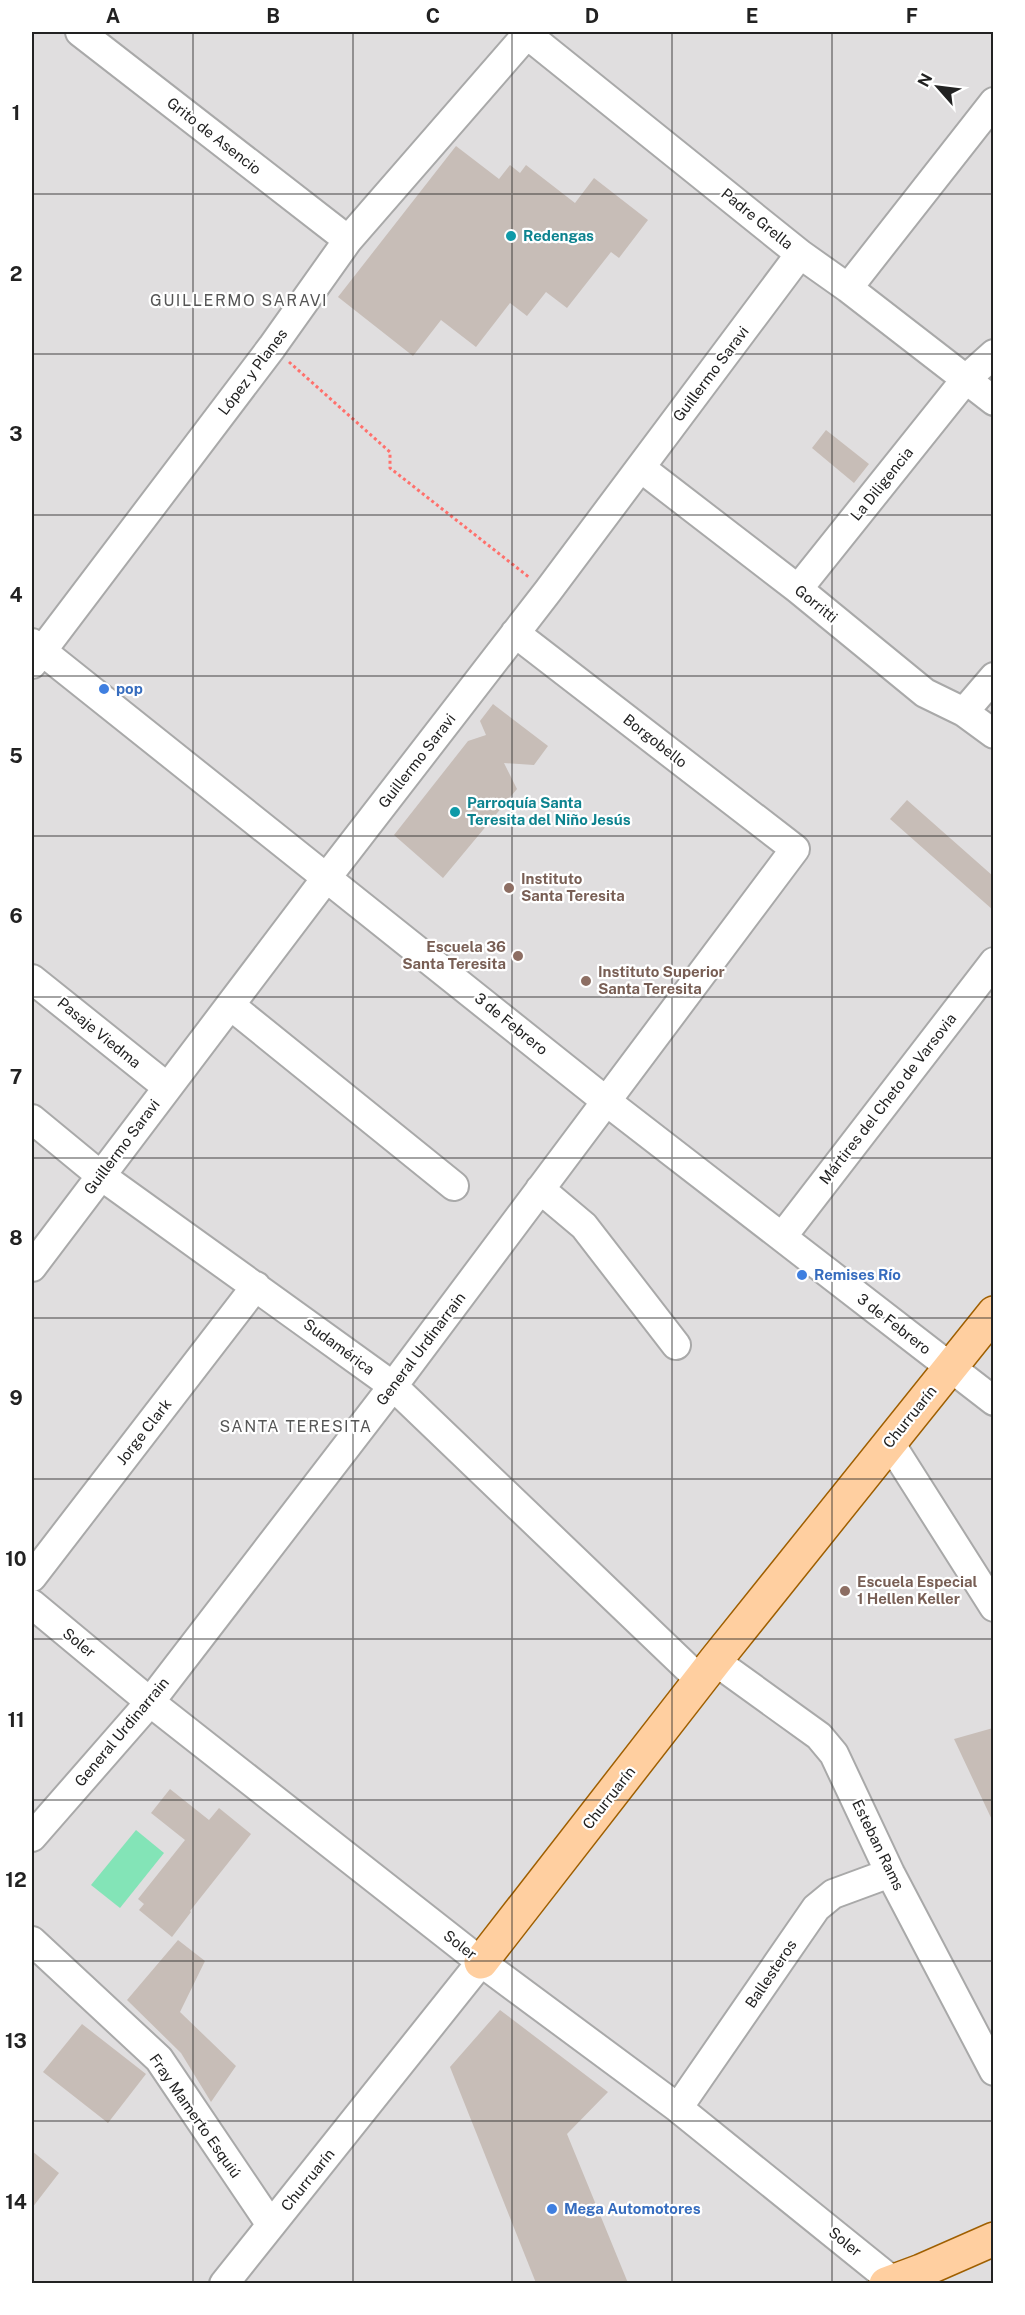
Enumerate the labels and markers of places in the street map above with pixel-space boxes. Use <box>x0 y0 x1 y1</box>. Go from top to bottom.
place label: Redengas <box>523 227 594 244</box>
marker: Redengas <box>504 229 518 243</box>
place label: pop <box>116 680 143 697</box>
marker: pop <box>97 682 111 696</box>
place label: Parroquía Santa Teresita del Niño Jesús <box>467 794 631 828</box>
marker: Parroquía Santa Teresita del Niño Jesús <box>448 805 462 819</box>
place label: Instituto Santa Teresita <box>521 870 625 904</box>
marker: Instituto Santa Teresita <box>502 881 516 895</box>
place label: Escuela 36 Santa Teresita <box>402 938 506 972</box>
marker: Escuela 36 Santa Teresita <box>511 949 525 963</box>
place label: Instituto Superior Santa Teresita <box>598 963 725 997</box>
marker: Instituto Superior Santa Teresita <box>579 974 593 988</box>
place label: Remises Río <box>814 1266 901 1283</box>
marker: Remises Río <box>795 1268 809 1282</box>
place label: Escuela Especial 1 Hellen Keller <box>857 1573 978 1607</box>
marker: Escuela Especial 1 Hellen Keller <box>838 1584 852 1598</box>
place label: Mega Automotores <box>564 2200 701 2217</box>
marker: Mega Automotores <box>545 2202 559 2216</box>

